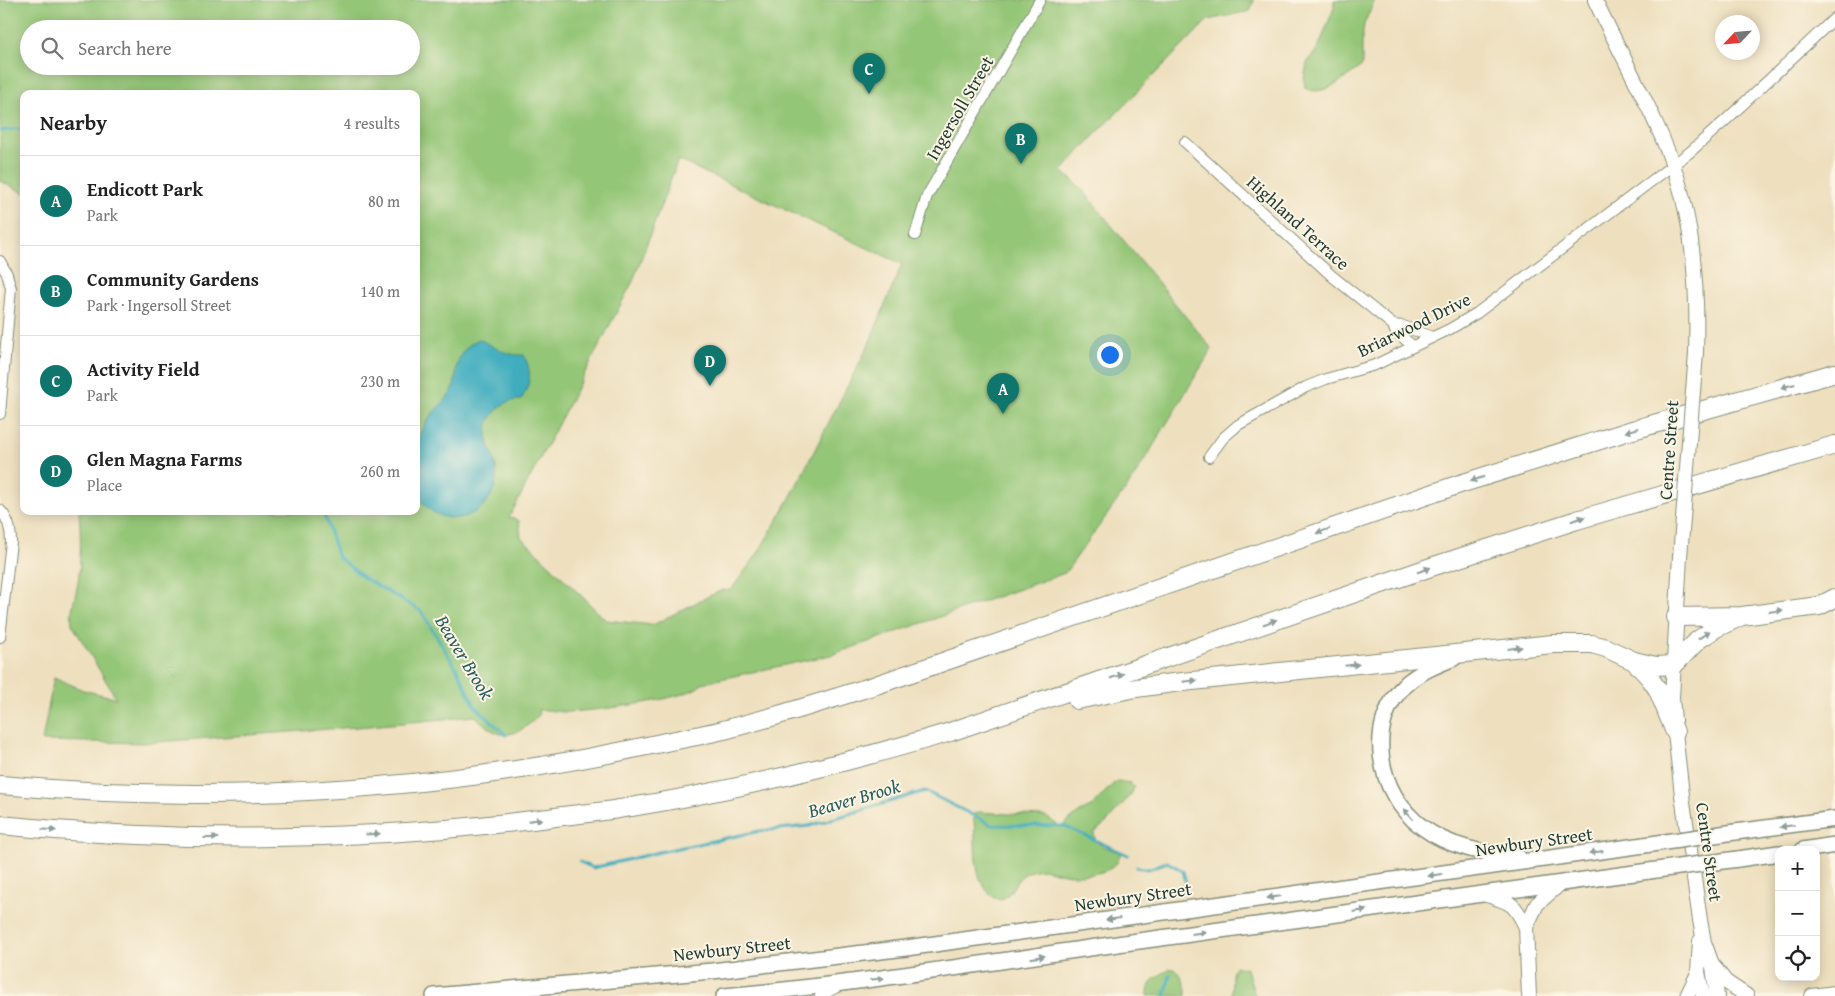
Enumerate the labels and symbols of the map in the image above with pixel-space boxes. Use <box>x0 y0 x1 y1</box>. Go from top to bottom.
north arrow <box>1715 15 1760 60</box>
street label: Ingersoll Street <box>919 50 1001 165</box>
pin: C <box>853 53 885 94</box>
pin: B <box>1005 123 1037 164</box>
street label: Highland Terrace <box>1241 169 1356 276</box>
street label: Briarwood Drive <box>1352 285 1475 364</box>
your location <box>1097 342 1123 368</box>
pin: D <box>694 345 726 386</box>
pin: A <box>987 373 1019 414</box>
one-way arrow <box>1780 382 1795 390</box>
street label: Centre Street <box>1652 399 1685 501</box>
one-way arrow <box>1624 427 1639 435</box>
one-way arrow <box>1469 476 1484 483</box>
one-way arrow <box>1571 515 1586 523</box>
one-way arrow <box>1315 528 1330 535</box>
one-way arrow <box>1417 566 1432 574</box>
one-way arrow <box>1769 607 1785 615</box>
water label: Beaver Brook <box>428 609 501 705</box>
one-way arrow <box>1263 618 1278 626</box>
one-way arrow <box>1697 631 1711 640</box>
one-way arrow <box>1507 644 1523 652</box>
one-way arrow <box>1344 661 1360 669</box>
one-way arrow <box>1109 672 1124 679</box>
one-way arrow <box>1182 677 1198 685</box>
water label: Beaver Brook <box>804 771 904 825</box>
street label: Centre Street <box>1689 801 1730 904</box>
one-way arrow <box>1403 807 1414 820</box>
one-way arrow <box>527 816 543 824</box>
street label: Newbury Street <box>1474 820 1595 863</box>
one-way arrow <box>1778 822 1794 830</box>
one-way arrow <box>41 826 57 834</box>
one-way arrow <box>366 830 382 838</box>
one-way arrow <box>203 834 219 842</box>
one-way arrow <box>1587 848 1603 856</box>
one-way arrow <box>1426 871 1442 879</box>
street label: Newbury Street <box>1073 875 1194 918</box>
one-way arrow <box>1265 893 1281 901</box>
one-way arrow <box>1352 907 1368 915</box>
one-way arrow <box>1104 915 1120 923</box>
street label: Newbury Street <box>672 929 793 968</box>
one-way arrow <box>1191 929 1207 937</box>
one-way arrow <box>1031 953 1047 961</box>
one-way arrow <box>869 974 885 982</box>

